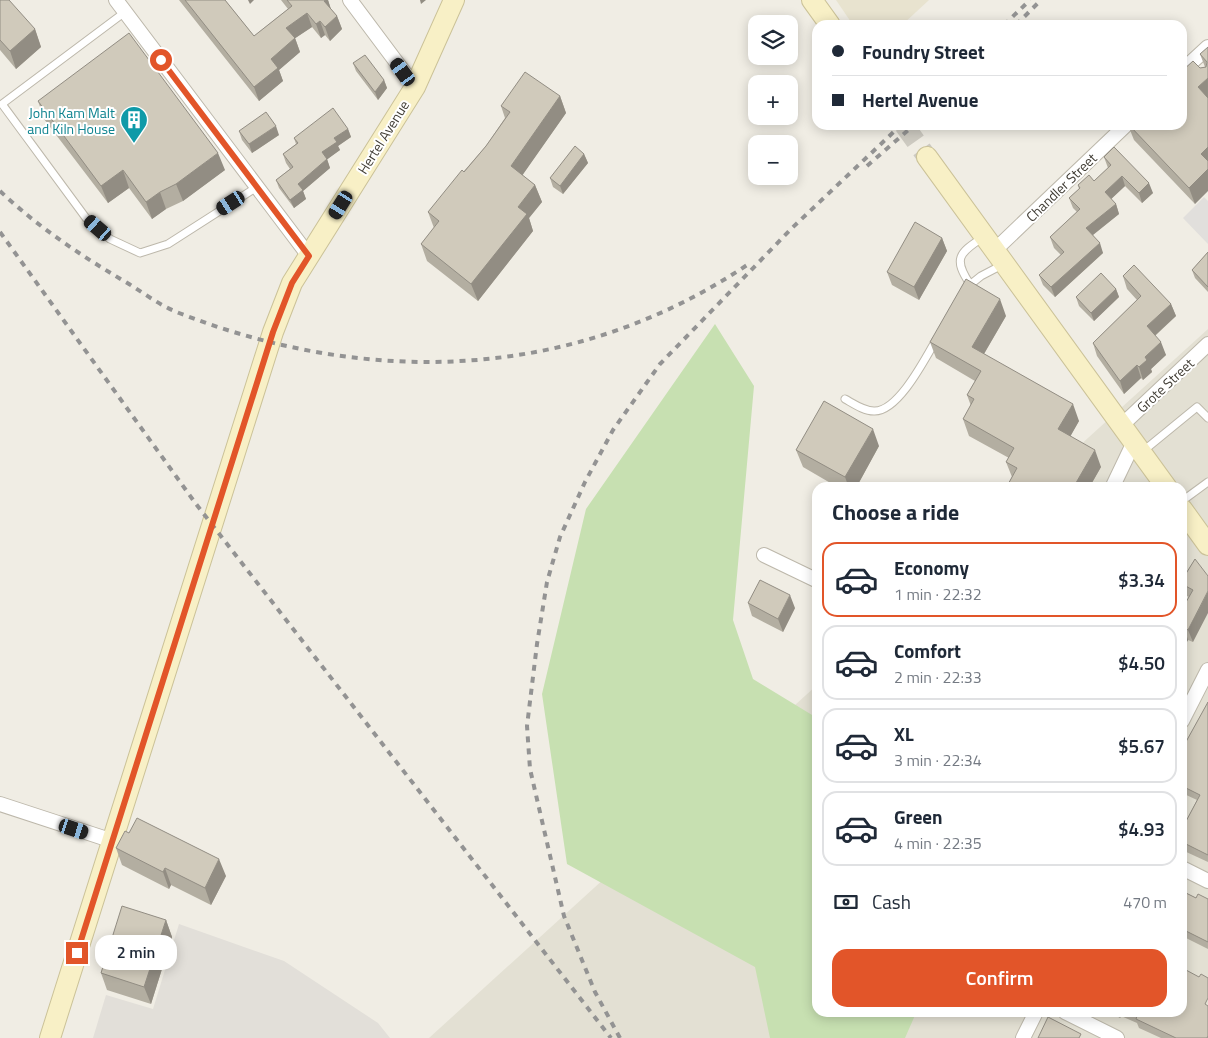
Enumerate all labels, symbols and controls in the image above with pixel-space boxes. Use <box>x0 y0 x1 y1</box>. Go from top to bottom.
map controls <box>748 15 798 185</box>
button: layers <box>748 15 798 65</box>
text: Foundry Street <box>862 37 985 66</box>
route start <box>150 49 172 71</box>
car <box>388 55 417 89</box>
button: + <box>748 75 798 125</box>
text: Hertel Avenue <box>862 85 978 114</box>
street label: Hertel Avenue <box>352 96 414 178</box>
place label: John Kam Malt and Kiln House <box>27 102 115 139</box>
building icon: John Kam Malt and Kiln House <box>119 105 149 144</box>
button: − <box>748 135 798 185</box>
street label: Chandler Street <box>1021 148 1101 226</box>
car <box>326 188 355 222</box>
car <box>214 189 247 217</box>
car <box>81 212 114 244</box>
street label: Grote Street <box>1132 353 1198 417</box>
text: Choose a ride <box>832 495 959 529</box>
text: Economy <box>894 553 969 582</box>
icon: car <box>834 557 879 602</box>
text: $3.34 <box>1118 565 1165 594</box>
text: 1 min · 22:32 <box>894 582 982 606</box>
text: Comfort <box>894 636 961 665</box>
icon: car <box>834 640 879 685</box>
text: $4.50 <box>1118 648 1165 677</box>
text: 2 min · 22:33 <box>894 665 982 689</box>
text: XL <box>894 719 914 748</box>
icon: car <box>834 723 879 768</box>
text: $5.67 <box>1118 731 1165 760</box>
text: 3 min · 22:34 <box>894 748 982 772</box>
text: Green <box>894 802 943 831</box>
icon: car <box>834 806 879 851</box>
text: $4.93 <box>1118 814 1165 843</box>
car <box>57 817 90 841</box>
text: 4 min · 22:35 <box>894 831 982 855</box>
text: Cash <box>872 887 911 916</box>
icon: cash <box>832 888 860 916</box>
text: 470 m <box>1123 890 1167 914</box>
callout: 2 min <box>94 936 177 970</box>
text: 2 min <box>117 940 155 964</box>
route end <box>66 942 88 964</box>
button: Confirm <box>832 949 1167 1007</box>

